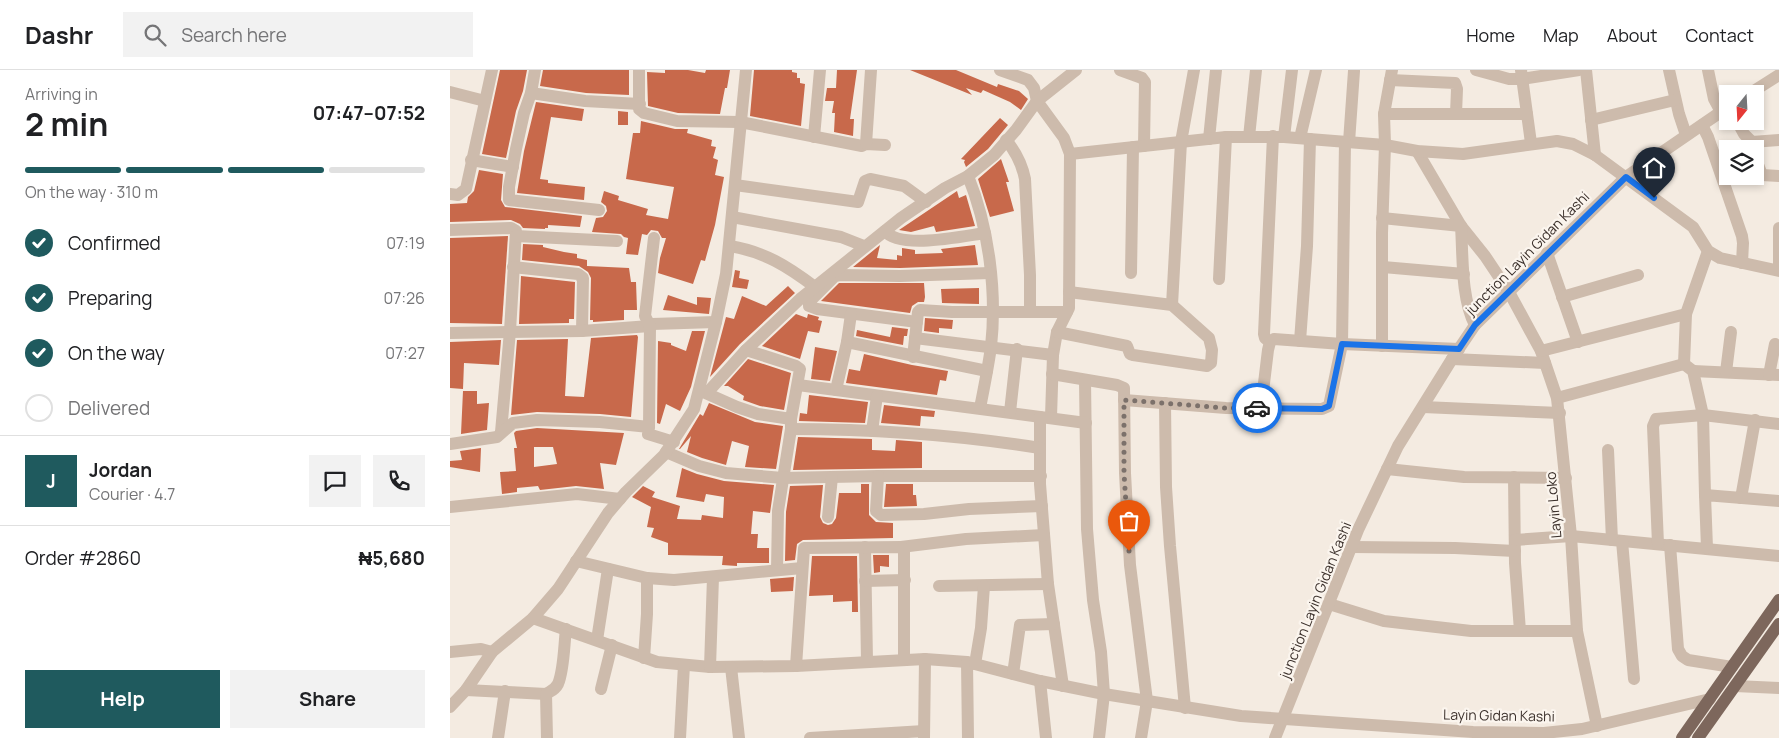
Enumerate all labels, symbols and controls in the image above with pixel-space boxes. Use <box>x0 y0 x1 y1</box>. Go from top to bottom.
search box <box>123 12 473 57</box>
text: Dashr <box>25 18 93 51</box>
icon: search <box>141 21 169 49</box>
text: Search here <box>181 22 287 48</box>
text: Home <box>1466 23 1515 47</box>
text: Map <box>1543 23 1579 47</box>
text: About <box>1607 23 1657 47</box>
text: Contact <box>1685 23 1754 47</box>
text: Arriving in <box>25 83 98 105</box>
north arrow <box>1719 85 1764 130</box>
map controls <box>1719 85 1764 185</box>
text: 07:47–07:52 <box>313 100 425 126</box>
text: 2 min <box>25 102 108 146</box>
button: layers <box>1719 140 1764 185</box>
pin <box>1633 147 1675 198</box>
icon: home <box>1640 154 1668 182</box>
text: On the way · 310 m <box>25 181 158 203</box>
street label: junction Layin Gidan Kashi <box>1460 187 1593 320</box>
icon: check <box>25 229 53 257</box>
text: Confirmed <box>68 230 161 256</box>
text: 07:19 <box>386 232 425 254</box>
icon: check <box>25 284 53 312</box>
text: Preparing <box>68 285 153 311</box>
text: 07:26 <box>383 287 425 309</box>
icon: check <box>25 339 53 367</box>
text: On the way <box>68 340 165 366</box>
text: 07:27 <box>385 342 425 364</box>
courier <box>1232 383 1282 433</box>
icon: car <box>1243 394 1271 422</box>
text: Delivered <box>68 395 150 421</box>
button: chat <box>309 455 361 507</box>
button: phone <box>373 455 425 507</box>
text: Jordan <box>89 457 152 483</box>
text: J <box>46 468 56 494</box>
street label: Layin Loko <box>1541 471 1565 539</box>
text: Courier · 4.7 <box>89 483 175 505</box>
pin <box>1108 500 1150 551</box>
icon: bag <box>1115 507 1143 535</box>
street label: junction Layin Gidan Kashi <box>1274 519 1355 682</box>
text: Order #2860 <box>25 545 141 571</box>
text: ₦5,680 <box>358 545 425 571</box>
button: Help <box>25 670 220 728</box>
button: Share <box>230 670 425 728</box>
street label: Layin Gidan Kashi <box>1443 705 1555 725</box>

